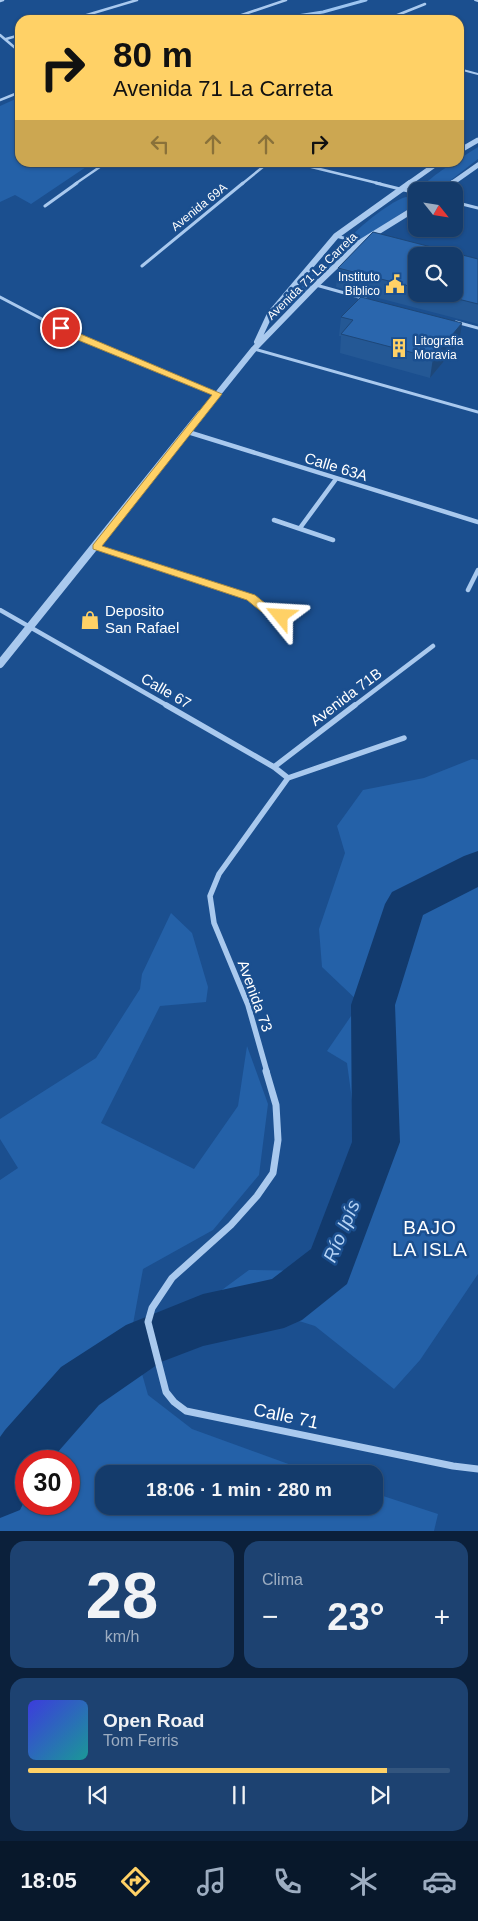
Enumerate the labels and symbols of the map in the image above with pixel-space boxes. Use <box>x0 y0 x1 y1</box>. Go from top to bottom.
street label: Avenida 69A <box>168 180 230 234</box>
north arrow <box>408 182 462 238</box>
street label: Avenida 71 La Carreta <box>264 229 360 323</box>
place label: Instituto Biblico <box>338 270 380 298</box>
public building icon: Instituto Biblico <box>384 273 406 295</box>
pin <box>40 307 82 349</box>
place label: Litografia Moravia <box>414 334 464 362</box>
building icon: Litografia Moravia <box>388 337 410 359</box>
street label: Calle 63A <box>303 449 370 484</box>
position arrow <box>254 589 306 641</box>
place label: Deposito San Rafael <box>105 602 179 636</box>
shop icon: Deposito San Rafael <box>79 609 101 631</box>
street label: Avenida 71B <box>307 664 385 729</box>
street label: Calle 67 <box>138 669 194 712</box>
street label: Avenida 73 <box>235 958 276 1034</box>
water label: Río Ipís <box>319 1197 364 1265</box>
district label: BAJO LA ISLA <box>392 1217 468 1260</box>
street label: Calle 71 <box>252 1399 320 1433</box>
speed limit sign: 30 <box>15 1450 80 1515</box>

